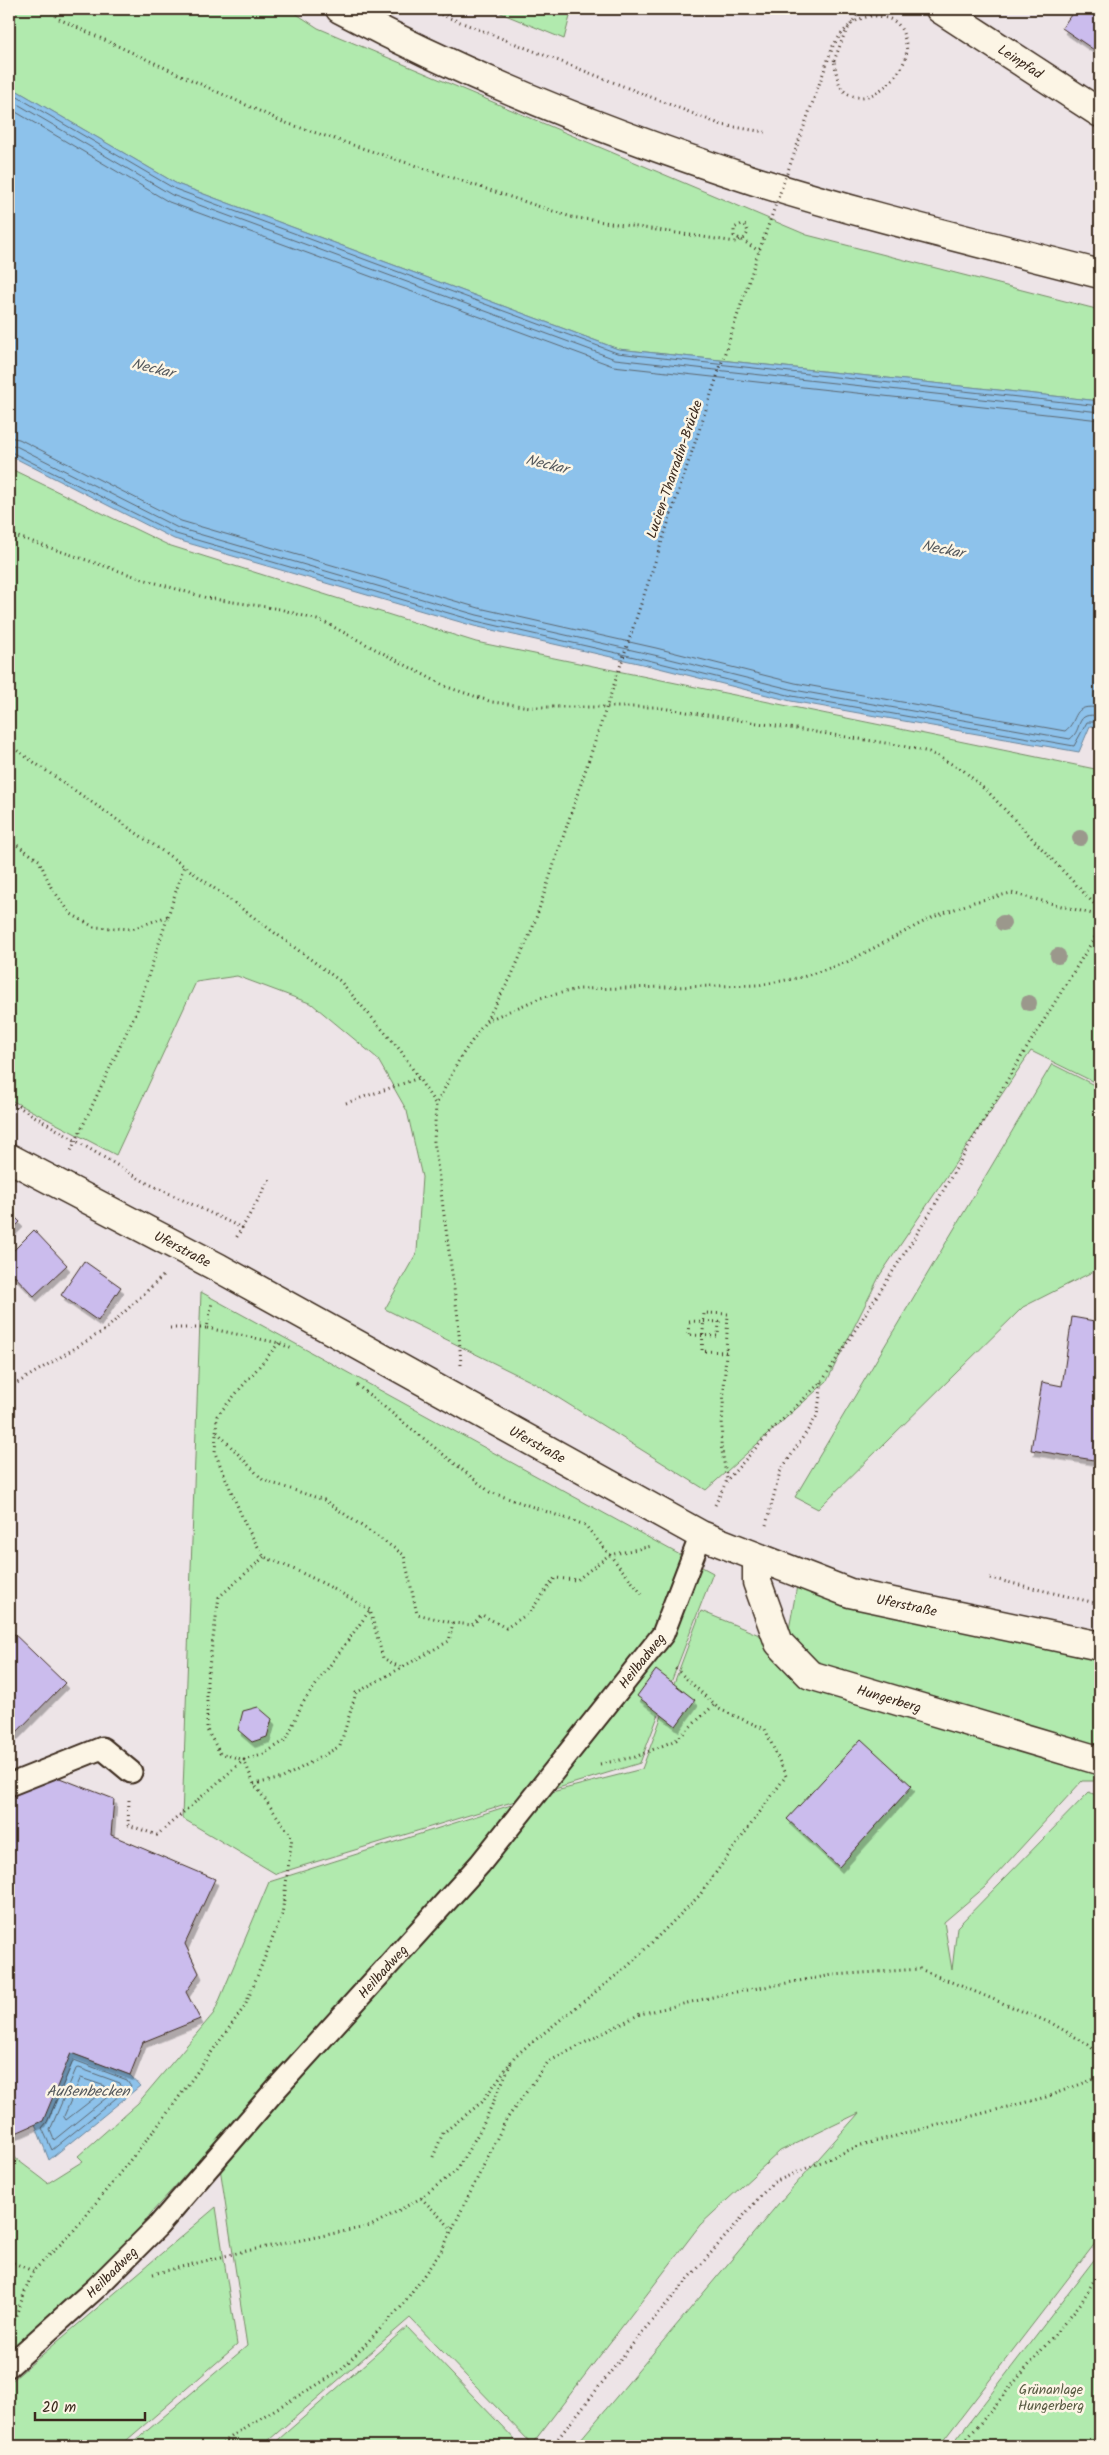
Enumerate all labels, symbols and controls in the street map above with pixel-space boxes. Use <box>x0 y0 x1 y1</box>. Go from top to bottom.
street label: Leinpfad <box>993 39 1048 86</box>
water label: Neckar <box>129 352 179 387</box>
street label: Lucien-Tharradin-Brücke <box>641 396 709 542</box>
water label: Neckar <box>523 448 573 483</box>
water label: Neckar <box>920 534 969 566</box>
street label: Uferstraße <box>150 1226 215 1274</box>
street label: Uferstraße <box>505 1421 570 1470</box>
street label: Uferstraße <box>874 1589 940 1623</box>
street label: Heilbadweg <box>614 1629 672 1694</box>
street label: Hungerberg <box>854 1679 924 1719</box>
street label: Heilbadweg <box>353 1940 414 2004</box>
water label: Außenbecken <box>47 2080 130 2104</box>
street label: Heilbadweg <box>81 2242 143 2304</box>
park label: Grünanlage Hungerberg <box>1018 2379 1084 2417</box>
scale bar <box>35 2390 145 2422</box>
text: 20 m <box>42 2396 76 2420</box>

